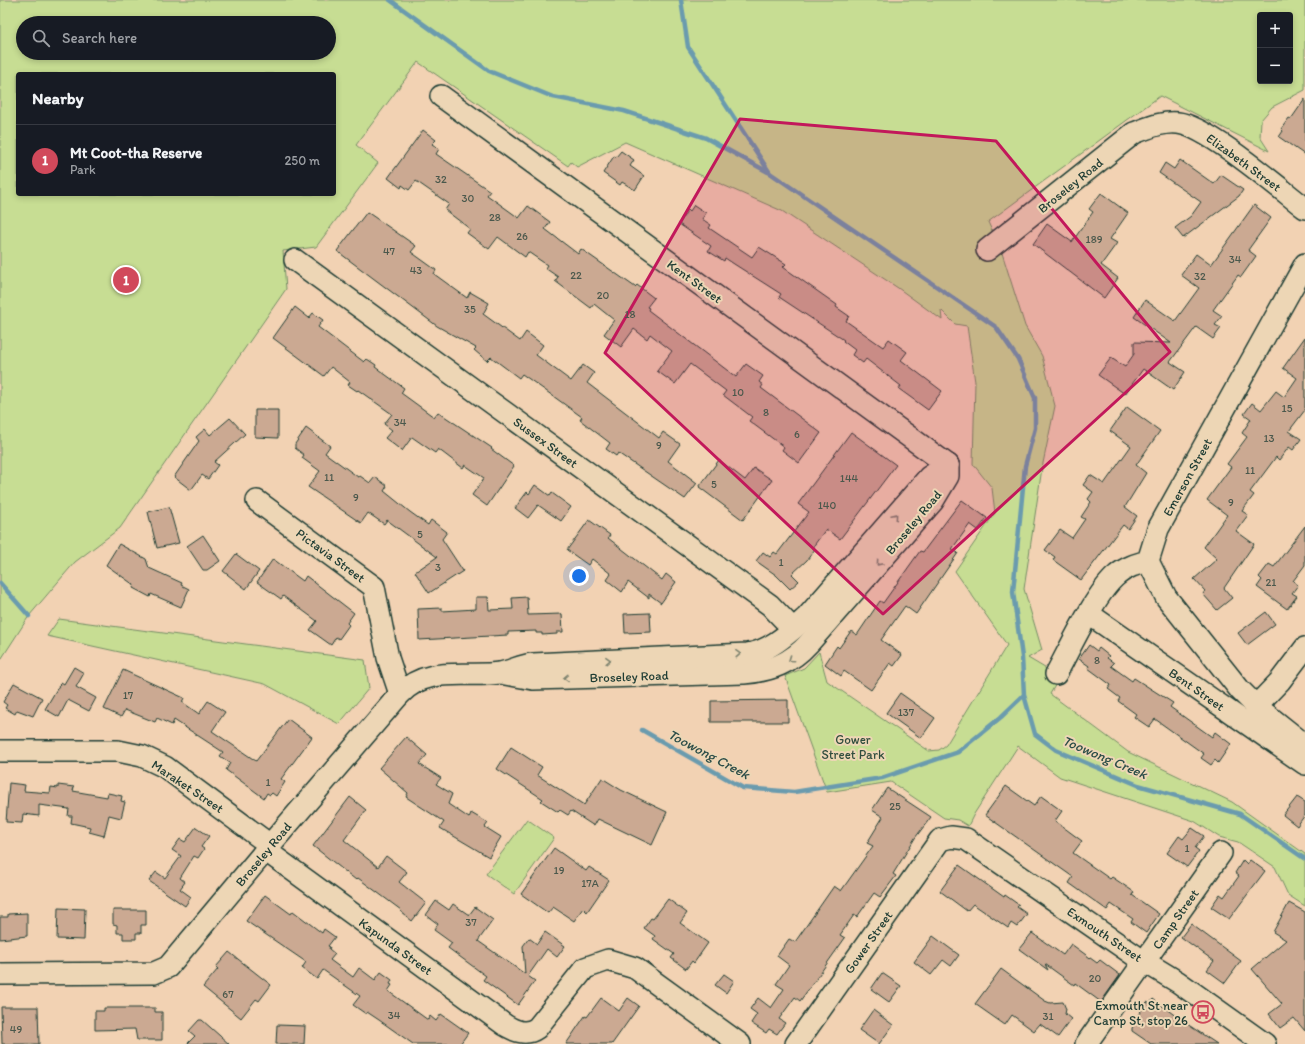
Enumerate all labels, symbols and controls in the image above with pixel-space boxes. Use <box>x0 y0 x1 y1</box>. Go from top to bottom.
map controls <box>1257 12 1293 84</box>
button: + <box>1257 12 1293 48</box>
search box <box>16 16 336 60</box>
icon: search <box>30 27 52 49</box>
text: Search here <box>62 29 137 47</box>
button: − <box>1257 48 1293 84</box>
text: Nearby <box>32 88 84 108</box>
street label: Elizabeth Street <box>1203 130 1284 195</box>
text: Mt Coot-tha Reserve <box>70 144 202 162</box>
text: 1 <box>42 153 48 168</box>
text: 250 m <box>284 153 320 168</box>
street label: Broseley Road <box>1035 155 1106 216</box>
text: Park <box>70 162 96 177</box>
house number: 32 <box>435 173 447 186</box>
house number: 30 <box>462 192 475 205</box>
house number: 28 <box>489 211 501 224</box>
house number: 26 <box>516 230 528 243</box>
house number: 189 <box>1086 233 1103 246</box>
house number: 47 <box>383 245 396 258</box>
house number: 34 <box>1229 253 1242 266</box>
street label: Kent Street <box>664 256 725 306</box>
house number: 43 <box>410 264 422 277</box>
pin: 1 <box>113 265 139 295</box>
house number: 22 <box>570 269 582 282</box>
house number: 32 <box>1194 270 1206 283</box>
house number: 20 <box>597 289 610 302</box>
house number: 35 <box>464 303 476 316</box>
house number: 18 <box>624 308 636 321</box>
house number: 10 <box>732 386 744 399</box>
house number: 15 <box>1282 402 1293 415</box>
house number: 8 <box>763 406 769 419</box>
street label: Sussex Street <box>511 414 581 471</box>
house number: 34 <box>394 416 407 429</box>
house number: 6 <box>794 428 800 441</box>
house number: 13 <box>1263 432 1275 445</box>
street label: Emerson Street <box>1160 436 1215 519</box>
house number: 9 <box>656 439 662 452</box>
house number: 11 <box>1245 464 1255 477</box>
house number: 11 <box>324 471 334 484</box>
house number: 144 <box>840 472 859 485</box>
house number: 5 <box>711 478 717 491</box>
street label: Broseley Road <box>882 487 945 557</box>
house number: 9 <box>353 491 359 504</box>
house number: 9 <box>1228 496 1234 509</box>
house number: 140 <box>818 499 836 512</box>
one-way arrow <box>890 514 897 521</box>
street label: Pictavia Street <box>293 525 368 586</box>
house number: 5 <box>417 528 423 541</box>
house number: 1 <box>778 556 784 569</box>
one-way arrow <box>876 558 884 566</box>
house number: 3 <box>435 561 441 574</box>
your location <box>569 566 589 586</box>
house number: 21 <box>1266 576 1276 589</box>
one-way arrow <box>735 650 741 658</box>
one-way arrow <box>789 654 796 661</box>
house number: 8 <box>1094 654 1100 667</box>
one-way arrow <box>605 656 611 665</box>
street label: Bent Street <box>1166 665 1227 714</box>
street label: Broseley Road <box>589 668 669 685</box>
one-way arrow <box>563 674 569 682</box>
house number: 17 <box>123 689 134 702</box>
house number: 137 <box>898 706 915 719</box>
water label: Toowong Creek <box>665 726 753 783</box>
park label: Gower Street Park <box>821 732 885 762</box>
water label: Toowong Creek <box>1060 732 1150 783</box>
street label: Maraket Street <box>149 757 227 816</box>
house number: 1 <box>265 776 271 789</box>
house number: 25 <box>889 800 901 813</box>
street label: Broseley Road <box>232 819 295 889</box>
house number: 1 <box>1184 842 1190 855</box>
house number: 19 <box>554 864 565 877</box>
house number: 17A <box>581 877 599 890</box>
street label: Camp Street <box>1149 886 1202 952</box>
street label: Exmouth Street <box>1064 904 1145 965</box>
street label: Gower Street <box>841 908 896 977</box>
street label: Kapunda Street <box>356 915 435 978</box>
house number: 37 <box>465 916 477 929</box>
house number: 20 <box>1089 972 1102 985</box>
house number: 67 <box>222 988 234 1001</box>
place label: Exmouth St near Camp St, stop 26 <box>1094 998 1189 1028</box>
bus stop icon: Exmouth St near Camp St, stop 26 <box>1190 999 1216 1025</box>
house number: 34 <box>388 1009 401 1022</box>
house number: 31 <box>1042 1010 1054 1023</box>
house number: 49 <box>10 1023 22 1036</box>

